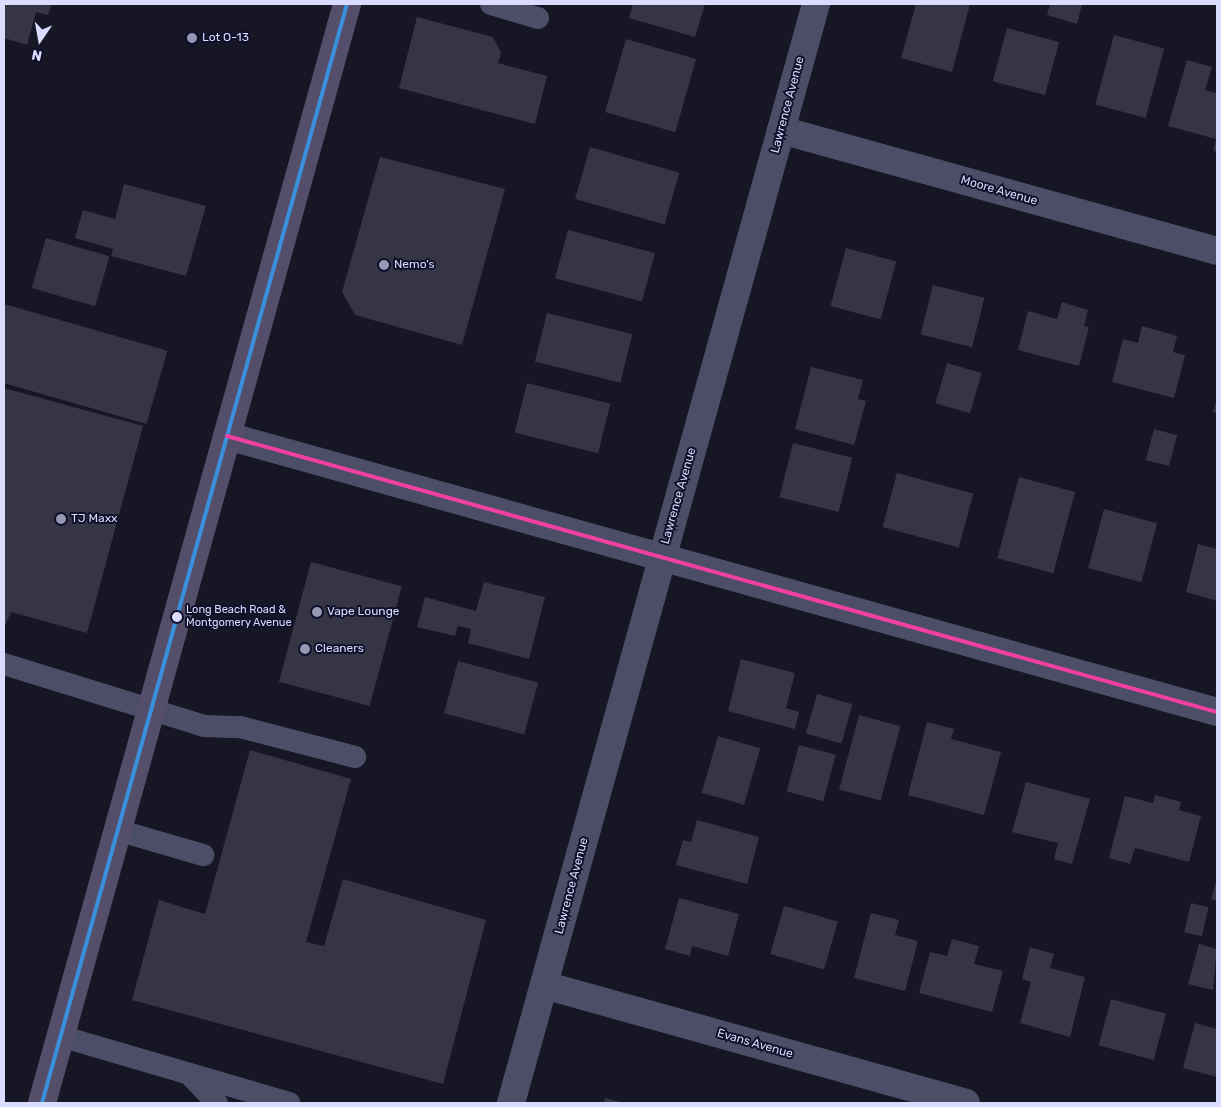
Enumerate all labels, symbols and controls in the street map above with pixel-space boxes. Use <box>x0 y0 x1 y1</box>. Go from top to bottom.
north arrow <box>15 15 65 65</box>
place label: Lot O-13 <box>202 31 249 45</box>
marker: Lot O-13 <box>186 32 198 44</box>
text: N <box>30 46 43 65</box>
street label: Lawrence Avenue <box>768 55 808 155</box>
street label: Moore Avenue <box>959 173 1039 209</box>
place label: Nemo's <box>394 258 435 272</box>
marker: Nemo's <box>378 259 390 271</box>
street label: Lawrence Avenue <box>658 446 700 546</box>
place label: TJ Maxx <box>71 512 118 526</box>
marker: TJ Maxx <box>55 513 67 525</box>
place label: Long Beach Road & Montgomery Avenue <box>186 604 292 630</box>
place label: Vape Lounge <box>327 605 400 619</box>
marker: Vape Lounge <box>311 606 323 618</box>
marker: Long Beach Road & Montgomery Avenue <box>172 612 182 622</box>
place label: Cleaners <box>315 642 364 656</box>
marker: Cleaners <box>299 643 311 655</box>
street label: Lawrence Avenue <box>552 836 592 936</box>
street label: Evans Avenue <box>715 1026 795 1062</box>

